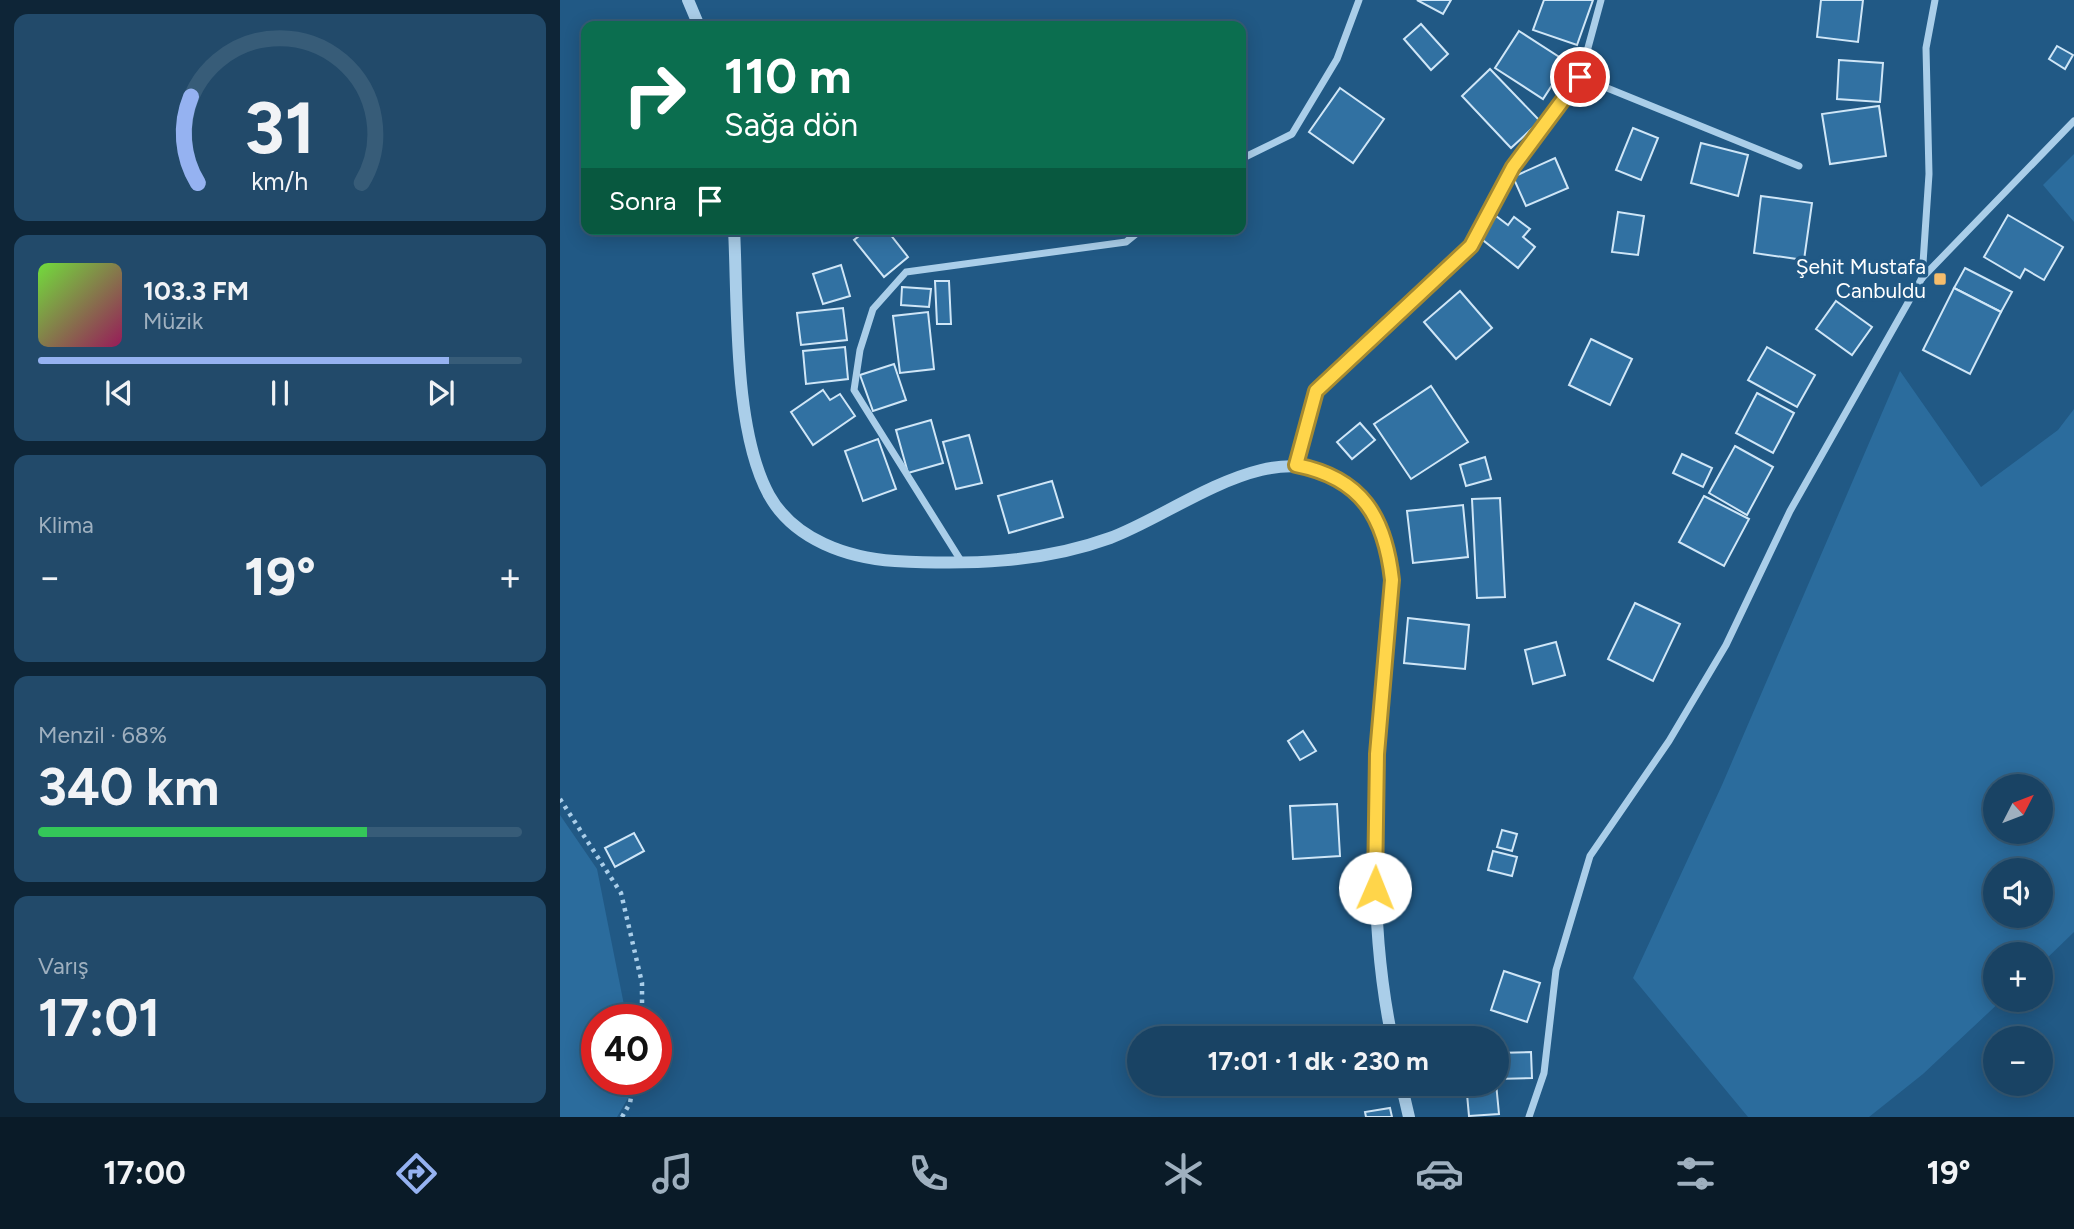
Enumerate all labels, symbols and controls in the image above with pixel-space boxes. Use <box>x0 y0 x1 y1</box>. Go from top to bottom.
text: 110 m <box>724 46 852 105</box>
pin <box>1550 47 1610 107</box>
icon: right <box>609 49 700 140</box>
icon: arrive <box>1561 58 1599 96</box>
text: 31 <box>244 85 316 172</box>
text: Sağa dön <box>724 106 858 144</box>
text: km/h <box>251 166 309 196</box>
icon: arrive <box>691 182 729 220</box>
text: Sonra <box>609 185 677 217</box>
place label: Şehit Mustafa Canbuldu <box>1796 254 1926 303</box>
marker: Şehit Mustafa Canbuldu <box>1932 271 1948 287</box>
text: 103.3 FM <box>143 275 249 307</box>
text: Müzik <box>143 307 203 335</box>
icon: previous <box>100 374 138 412</box>
icon: pause <box>261 374 299 412</box>
icon: next <box>422 374 460 412</box>
text: Klima <box>38 511 94 539</box>
text: 19° <box>244 546 316 608</box>
text: − <box>38 554 62 600</box>
text: + <box>498 554 522 600</box>
text: Menzil · 68% <box>38 721 167 749</box>
text: 340 km <box>38 756 219 818</box>
north arrow <box>1983 774 2053 844</box>
map controls <box>1983 774 2053 1096</box>
position arrow <box>1338 851 1412 925</box>
button: sound <box>1983 858 2053 928</box>
button: + <box>1983 942 2053 1012</box>
text: Varış <box>38 952 89 980</box>
text: 17:01 <box>38 987 160 1049</box>
speed limit sign: 40 <box>581 1004 672 1095</box>
button: − <box>1983 1026 2053 1096</box>
text: 17:01 · 1 dk · 230 m <box>1207 1045 1429 1077</box>
icon: directions <box>392 1149 441 1198</box>
icon: music <box>648 1149 697 1198</box>
icon: phone <box>904 1149 953 1198</box>
icon: climate <box>1159 1149 1208 1198</box>
icon: car <box>1415 1149 1464 1198</box>
icon: filters <box>1671 1149 1720 1198</box>
text: 17:00 <box>103 1154 186 1192</box>
text: 19° <box>1926 1154 1971 1192</box>

